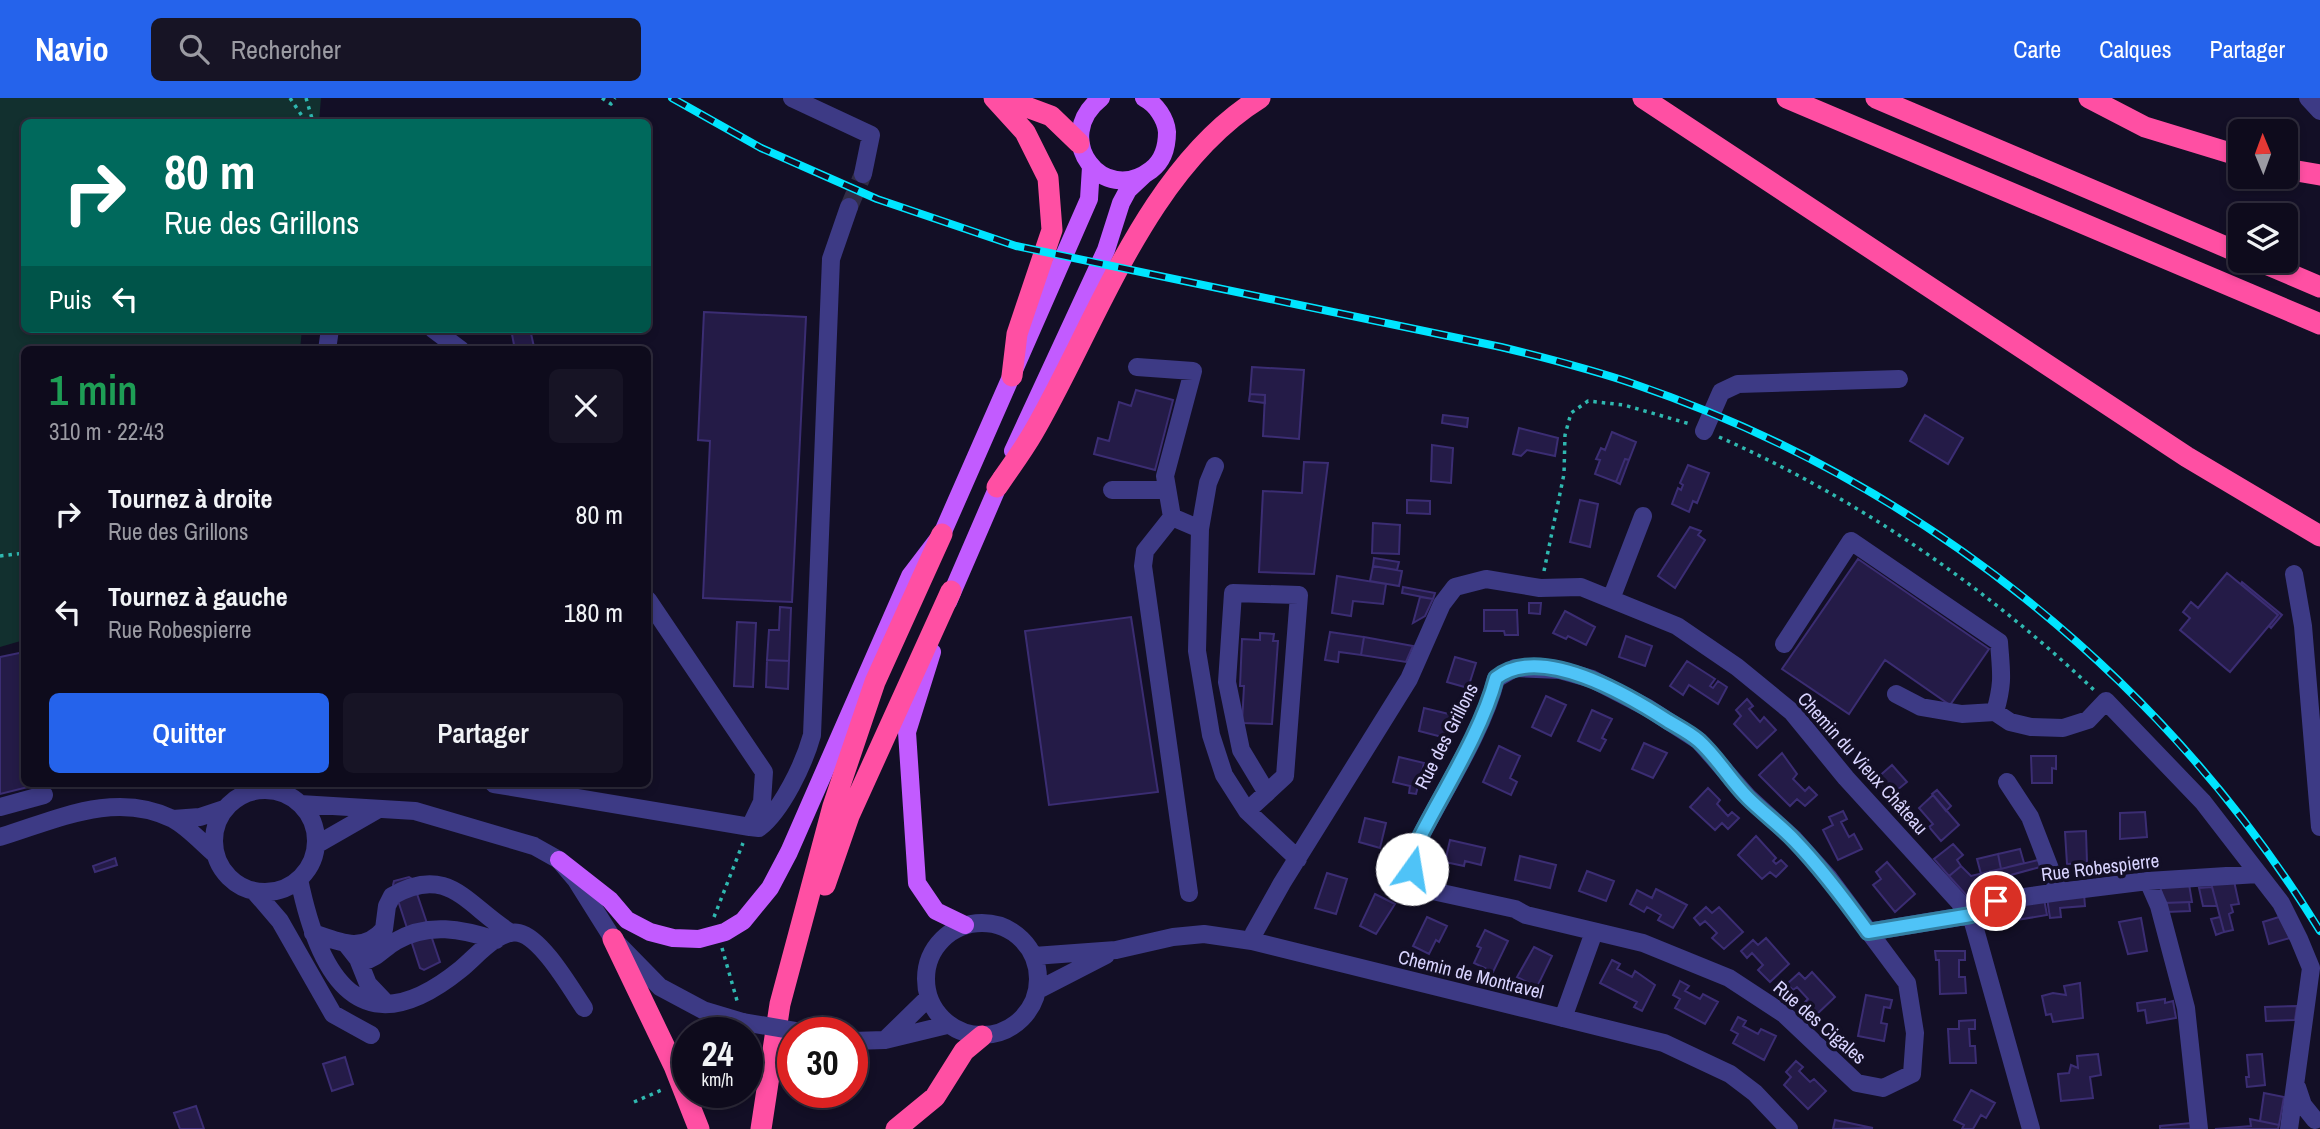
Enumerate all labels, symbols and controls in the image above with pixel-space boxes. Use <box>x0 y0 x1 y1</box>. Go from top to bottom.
search box <box>151 18 641 81</box>
text: Navio <box>35 27 109 71</box>
icon: search <box>175 30 213 68</box>
text: Rechercher <box>231 32 341 67</box>
text: Carte <box>2013 33 2061 65</box>
text: Calques <box>2099 33 2172 65</box>
text: Partager <box>2210 33 2285 65</box>
north arrow <box>2228 119 2298 189</box>
map controls <box>2228 119 2298 273</box>
text: 80 m <box>164 138 256 204</box>
icon: right <box>49 147 140 238</box>
text: Rue des Grillons <box>164 201 359 244</box>
button: layers <box>2228 203 2298 273</box>
icon: left <box>106 280 144 318</box>
text: Puis <box>49 282 92 317</box>
text: 1 min <box>49 362 138 418</box>
button: close <box>549 369 623 443</box>
text: 310 m · 22:43 <box>49 416 164 447</box>
text: Tournez à droite <box>108 481 272 516</box>
icon: right <box>49 495 87 533</box>
text: 80 m <box>576 497 623 532</box>
text: Rue des Grillons <box>108 516 248 547</box>
text: Tournez à gauche <box>108 579 288 614</box>
icon: left <box>49 593 87 631</box>
text: 180 m <box>564 595 623 630</box>
text: Rue Robespierre <box>108 614 252 645</box>
street label: Rue des Grillons <box>1408 678 1484 794</box>
street label: Chemin du Vieux Château <box>1792 686 1934 840</box>
button: Quitter <box>49 693 329 773</box>
button: Partager <box>343 693 623 773</box>
position arrow <box>1375 832 1449 906</box>
street label: Rue Robespierre <box>2040 847 2160 887</box>
pin <box>1966 871 2026 931</box>
icon: arrive <box>1977 882 2015 920</box>
street label: Chemin de Montravel <box>1396 943 1546 1005</box>
street label: Rue des Cigales <box>1768 974 1872 1070</box>
speed limit sign: 30 <box>777 1017 868 1108</box>
text: 24 <box>702 1030 733 1077</box>
text: km/h <box>702 1067 734 1092</box>

